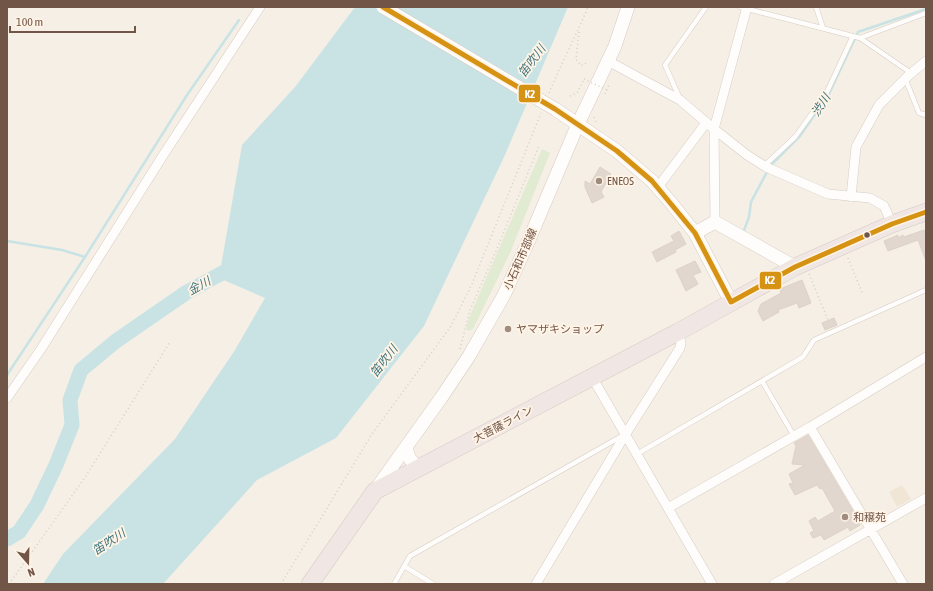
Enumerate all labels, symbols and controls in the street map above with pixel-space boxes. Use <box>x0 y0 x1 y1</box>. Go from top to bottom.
scale bar <box>10 8 135 34</box>
text: 100 m <box>16 15 43 29</box>
water label: 笛吹川 <box>516 41 550 80</box>
line badge: K2 <box>518 84 541 103</box>
text: K2 <box>525 88 535 100</box>
water label: 渋川 <box>809 89 834 119</box>
place label: ENEOS <box>607 175 634 187</box>
marker: ENEOS <box>594 176 604 186</box>
street label: 小石和市部線 <box>501 226 539 292</box>
unlabelled marker <box>862 230 872 240</box>
line badge: K2 <box>759 271 782 290</box>
water label: 金川 <box>185 273 215 298</box>
text: K2 <box>765 274 775 286</box>
place label: ヤマザキショップ <box>516 323 604 335</box>
marker: ヤマザキショップ <box>503 324 513 334</box>
water label: 笛吹川 <box>367 341 402 379</box>
street label: 大菩薩ライン <box>471 403 535 445</box>
place label: 和穣苑 <box>853 511 886 523</box>
marker: 和穣苑 <box>840 512 850 522</box>
water label: 笛吹川 <box>90 525 130 558</box>
north arrow <box>8 543 48 583</box>
text: N <box>26 566 37 579</box>

